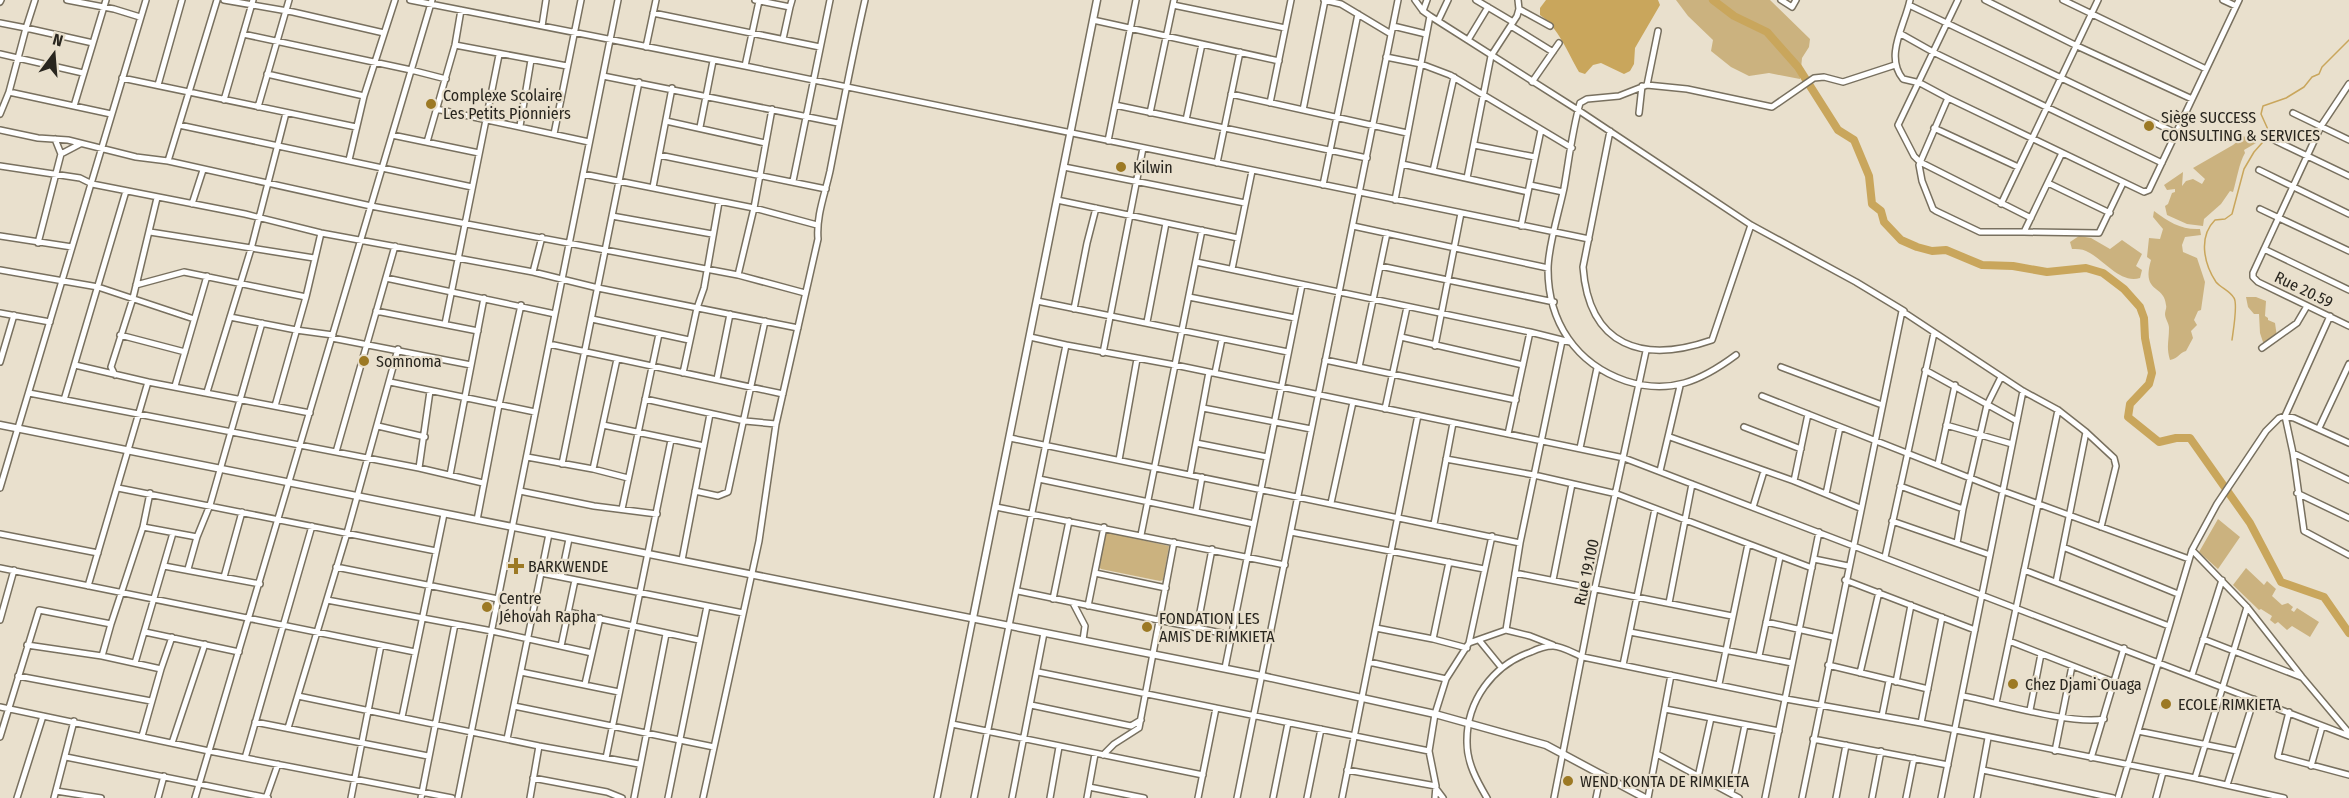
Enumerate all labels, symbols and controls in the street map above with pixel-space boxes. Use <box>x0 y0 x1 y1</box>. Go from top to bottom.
north arrow <box>24 24 84 84</box>
text: N <box>51 30 65 51</box>
place label: Complexe Scolaire Les Petits Pionniers <box>443 86 571 123</box>
marker: Complexe Scolaire Les Petits Pionniers <box>424 97 438 111</box>
place label: Siège SUCCESS CONSULTING & SERVICES <box>2161 108 2320 145</box>
marker: Siège SUCCESS CONSULTING & SERVICES <box>2142 119 2156 133</box>
place label: Kilwin <box>1133 158 1173 177</box>
marker: Kilwin <box>1114 160 1128 174</box>
street label: Rue 20.59 <box>2271 267 2336 312</box>
place label: Somnoma <box>376 352 442 371</box>
marker: Somnoma <box>357 354 371 368</box>
street label: Rue 19.100 <box>1570 537 1603 607</box>
place label: BARKWENDE <box>528 557 608 576</box>
marker: BARKWENDE <box>509 559 523 573</box>
place label: Centre Jéhovah Rapha <box>499 589 596 626</box>
marker: Centre Jéhovah Rapha <box>480 600 494 614</box>
place label: FONDATION LES AMIS DE RIMKIETA <box>1159 609 1275 646</box>
marker: FONDATION LES AMIS DE RIMKIETA <box>1140 620 1154 634</box>
place label: Chez Djami Ouaga <box>2025 675 2142 694</box>
marker: Chez Djami Ouaga <box>2006 677 2020 691</box>
place label: ECOLE RIMKIETA <box>2178 695 2282 714</box>
marker: ECOLE RIMKIETA <box>2159 697 2173 711</box>
place label: WEND KONTA DE RIMKIETA <box>1580 772 1750 791</box>
marker: WEND KONTA DE RIMKIETA <box>1561 774 1575 788</box>

